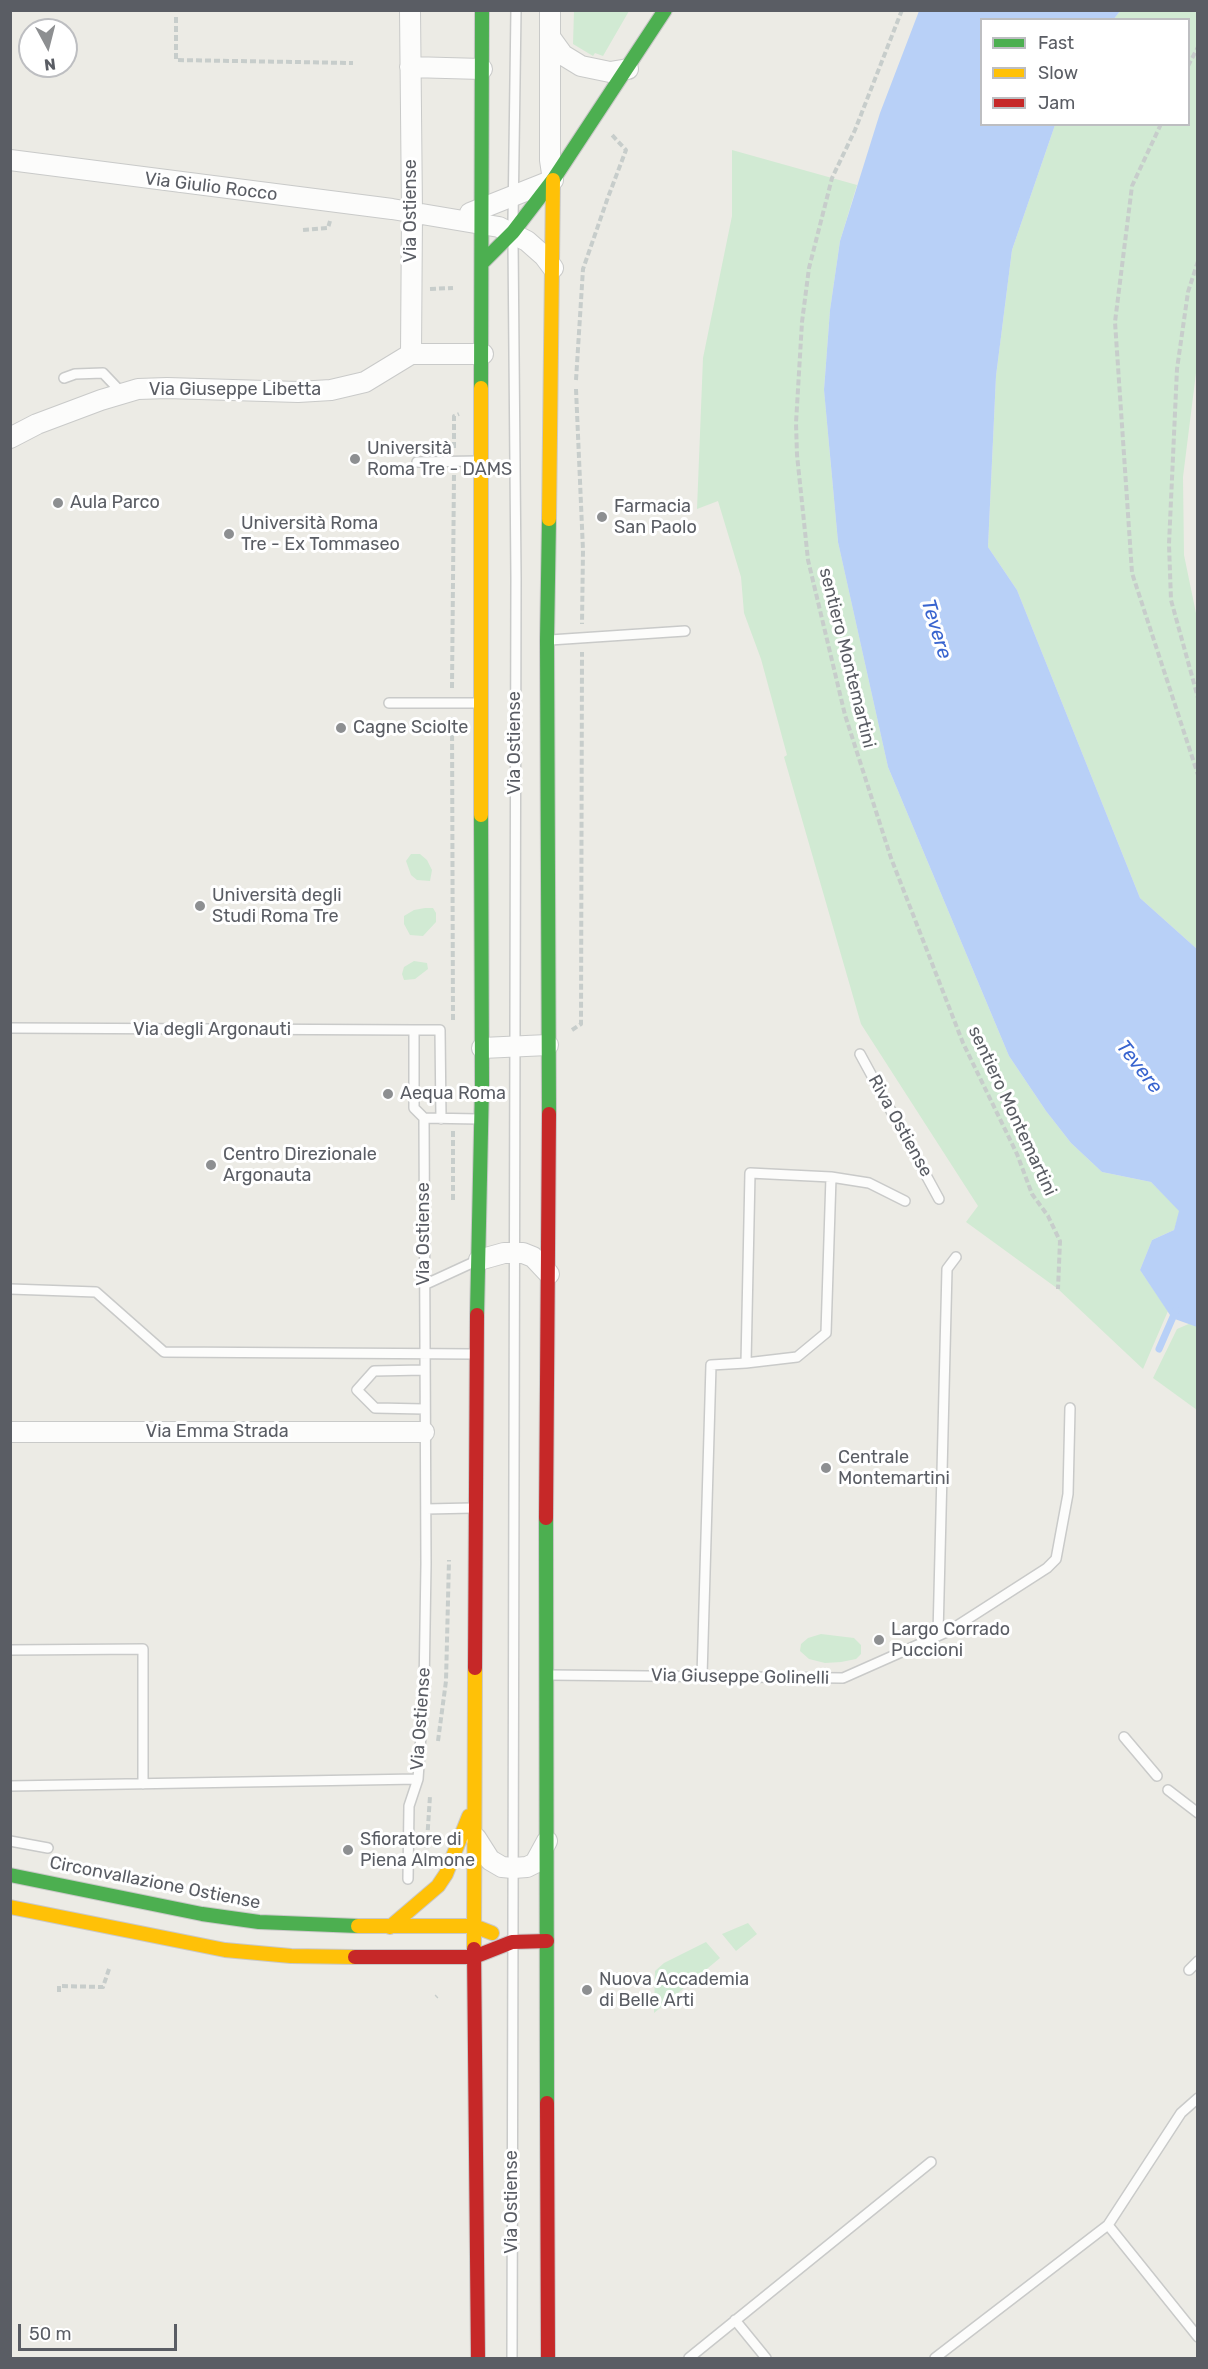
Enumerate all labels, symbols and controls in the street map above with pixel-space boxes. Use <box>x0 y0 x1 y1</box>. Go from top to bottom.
north arrow <box>18 18 78 78</box>
legend <box>980 18 1190 126</box>
text: Fast <box>1038 32 1074 54</box>
text: N <box>43 54 57 75</box>
text: Slow <box>1038 62 1078 84</box>
text: Jam <box>1038 92 1075 114</box>
street label: Via Ostiense <box>400 159 422 263</box>
street label: Via Giulio Rocco <box>143 168 279 206</box>
street label: Via Giuseppe Libetta <box>149 379 321 401</box>
place label: Università Roma Tre - DAMS <box>367 438 512 480</box>
marker: Università Roma Tre - DAMS <box>348 452 362 466</box>
place label: Aula Parco <box>70 492 160 514</box>
marker: Aula Parco <box>51 496 65 510</box>
place label: Farmacia San Paolo <box>614 496 697 538</box>
marker: Farmacia San Paolo <box>595 510 609 524</box>
place label: Università Roma Tre - Ex Tommaseo <box>241 513 400 556</box>
marker: Università Roma Tre - Ex Tommaseo <box>222 527 236 541</box>
street label: sentiero Montemartini <box>814 566 880 750</box>
water label: Tevere <box>916 596 956 662</box>
street label: Via Ostiense <box>504 691 526 795</box>
place label: Cagne Sciolte <box>353 717 468 739</box>
marker: Cagne Sciolte <box>334 721 348 735</box>
place label: Università degli Studi Roma Tre <box>212 885 342 928</box>
marker: Università degli Studi Roma Tre <box>193 899 207 913</box>
street label: Via degli Argonauti <box>133 1019 291 1041</box>
street label: sentiero Montemartini <box>963 1023 1061 1199</box>
water label: Tevere <box>1111 1036 1167 1098</box>
street label: Riva Ostiense <box>863 1071 937 1181</box>
place label: Aequa Roma <box>400 1083 506 1105</box>
marker: Aequa Roma <box>381 1087 395 1101</box>
place label: Centro Direzionale Argonauta <box>223 1144 377 1186</box>
marker: Centro Direzionale Argonauta <box>204 1158 218 1172</box>
street label: Via Ostiense <box>413 1182 435 1286</box>
street label: Via Emma Strada <box>145 1421 289 1443</box>
place label: Centrale Montemartini <box>838 1447 950 1490</box>
marker: Centrale Montemartini <box>819 1461 833 1475</box>
place label: Largo Corrado Puccioni <box>891 1619 1010 1662</box>
marker: Largo Corrado Puccioni <box>872 1633 886 1647</box>
street label: Via Giuseppe Golinelli <box>651 1665 829 1689</box>
street label: Via Ostiense <box>407 1667 435 1771</box>
place label: Sfioratore di Piena Almone <box>360 1829 475 1872</box>
marker: Sfioratore di Piena Almone <box>341 1843 355 1857</box>
street label: Circonvallazione Ostiense <box>48 1852 262 1914</box>
place label: Nuova Accademia di Belle Arti <box>599 1969 749 2012</box>
marker: Nuova Accademia di Belle Arti <box>580 1983 594 1997</box>
street label: Via Ostiense <box>501 2150 523 2254</box>
scale bar <box>21 2312 180 2350</box>
text: 50 m <box>29 2323 72 2345</box>

